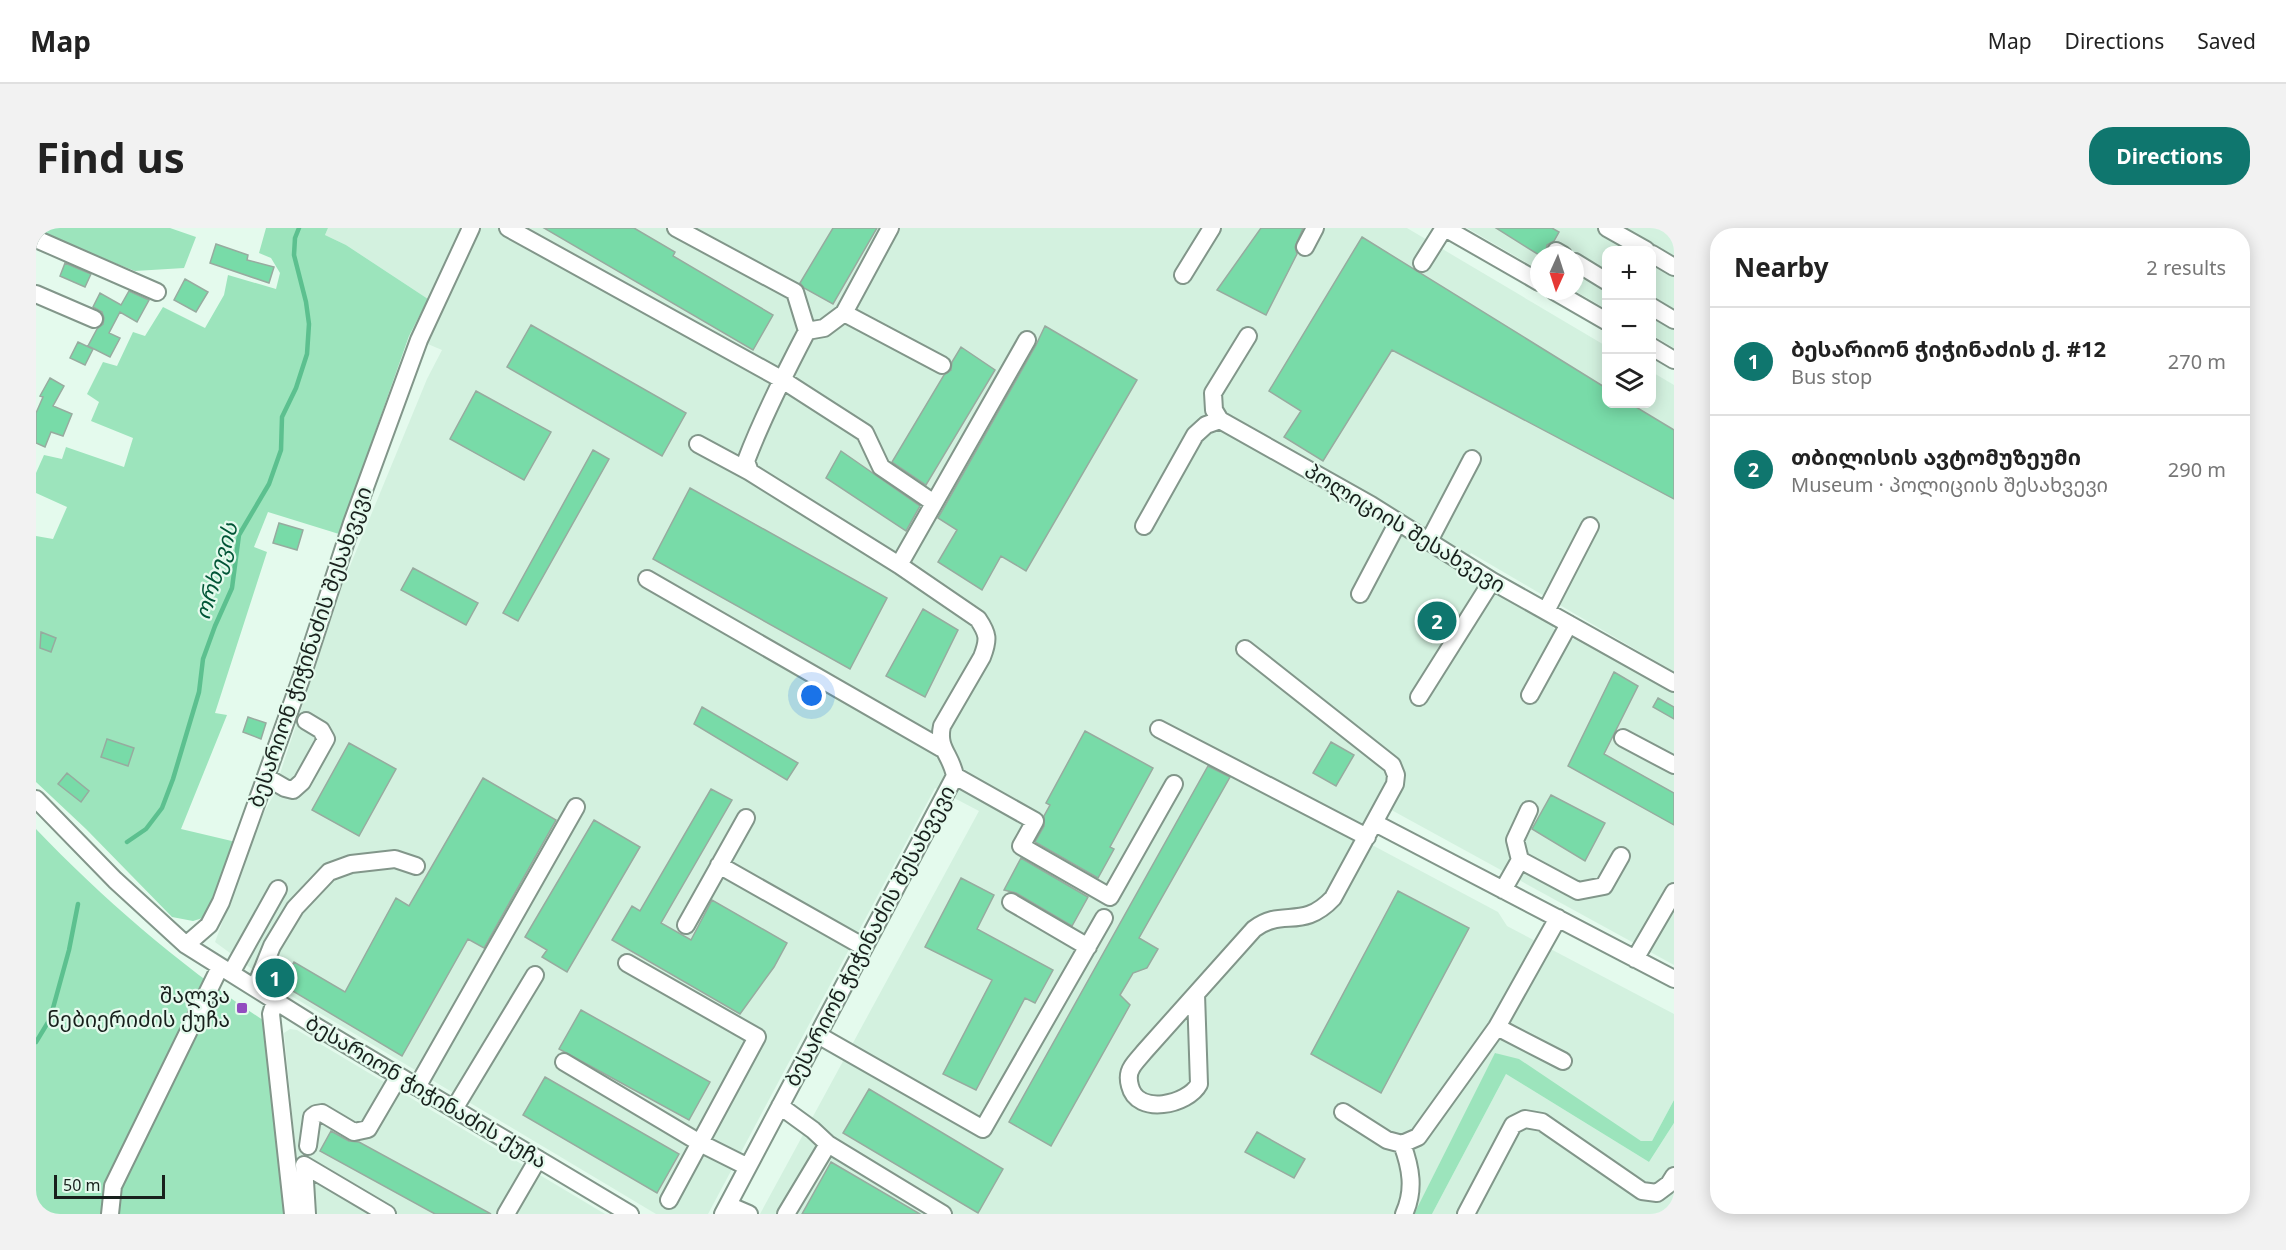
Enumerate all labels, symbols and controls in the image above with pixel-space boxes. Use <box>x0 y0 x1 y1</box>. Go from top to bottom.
text: Map <box>30 22 91 60</box>
text: Map <box>1988 27 2032 55</box>
text: Directions <box>2065 27 2164 55</box>
text: Saved <box>2197 27 2256 55</box>
button: Directions <box>2089 127 2250 185</box>
text: Find us <box>36 128 185 185</box>
north arrow <box>1530 246 1584 300</box>
map controls <box>1602 246 1656 408</box>
button: + <box>1602 246 1656 300</box>
text: Nearby <box>1734 249 1829 285</box>
text: 2 results <box>2146 254 2226 281</box>
button: − <box>1602 300 1656 354</box>
text: ბესარიონ ჭიჭინაძის ქ. #12 <box>1791 333 2106 363</box>
text: 1 <box>1748 348 1759 375</box>
text: 270 m <box>2168 348 2226 375</box>
button: layers <box>1602 354 1656 408</box>
text: Bus stop <box>1791 363 1872 390</box>
text: თბილისის ავტომუზეუმი <box>1791 441 2081 471</box>
street label: პოლიციის შესახვევი <box>1300 456 1511 598</box>
text: 2 <box>1748 456 1759 483</box>
text: 290 m <box>2168 456 2226 483</box>
text: Museum · პოლიციის შესახვევი <box>1791 471 2108 498</box>
street label: ბესარიონ ჭიჭინაძის შესახვევი <box>241 483 377 811</box>
water label: ორხევის <box>186 518 244 623</box>
pin: 2 <box>1418 598 1456 644</box>
your location <box>797 681 826 710</box>
street label: ბესარიონ ჭიჭინაძის შესახვევი <box>778 780 961 1091</box>
pin: 1 <box>256 956 294 1000</box>
place label: შალვა ნებიერიძის ქუჩა <box>47 981 230 1033</box>
marker: შალვა ნებიერიძის ქუჩა <box>235 1001 249 1015</box>
street label: ბესარიონ ჭიჭინაძის ქუჩა <box>301 1008 552 1174</box>
scale bar <box>54 1172 165 1200</box>
text: 50 m <box>63 1174 100 1196</box>

